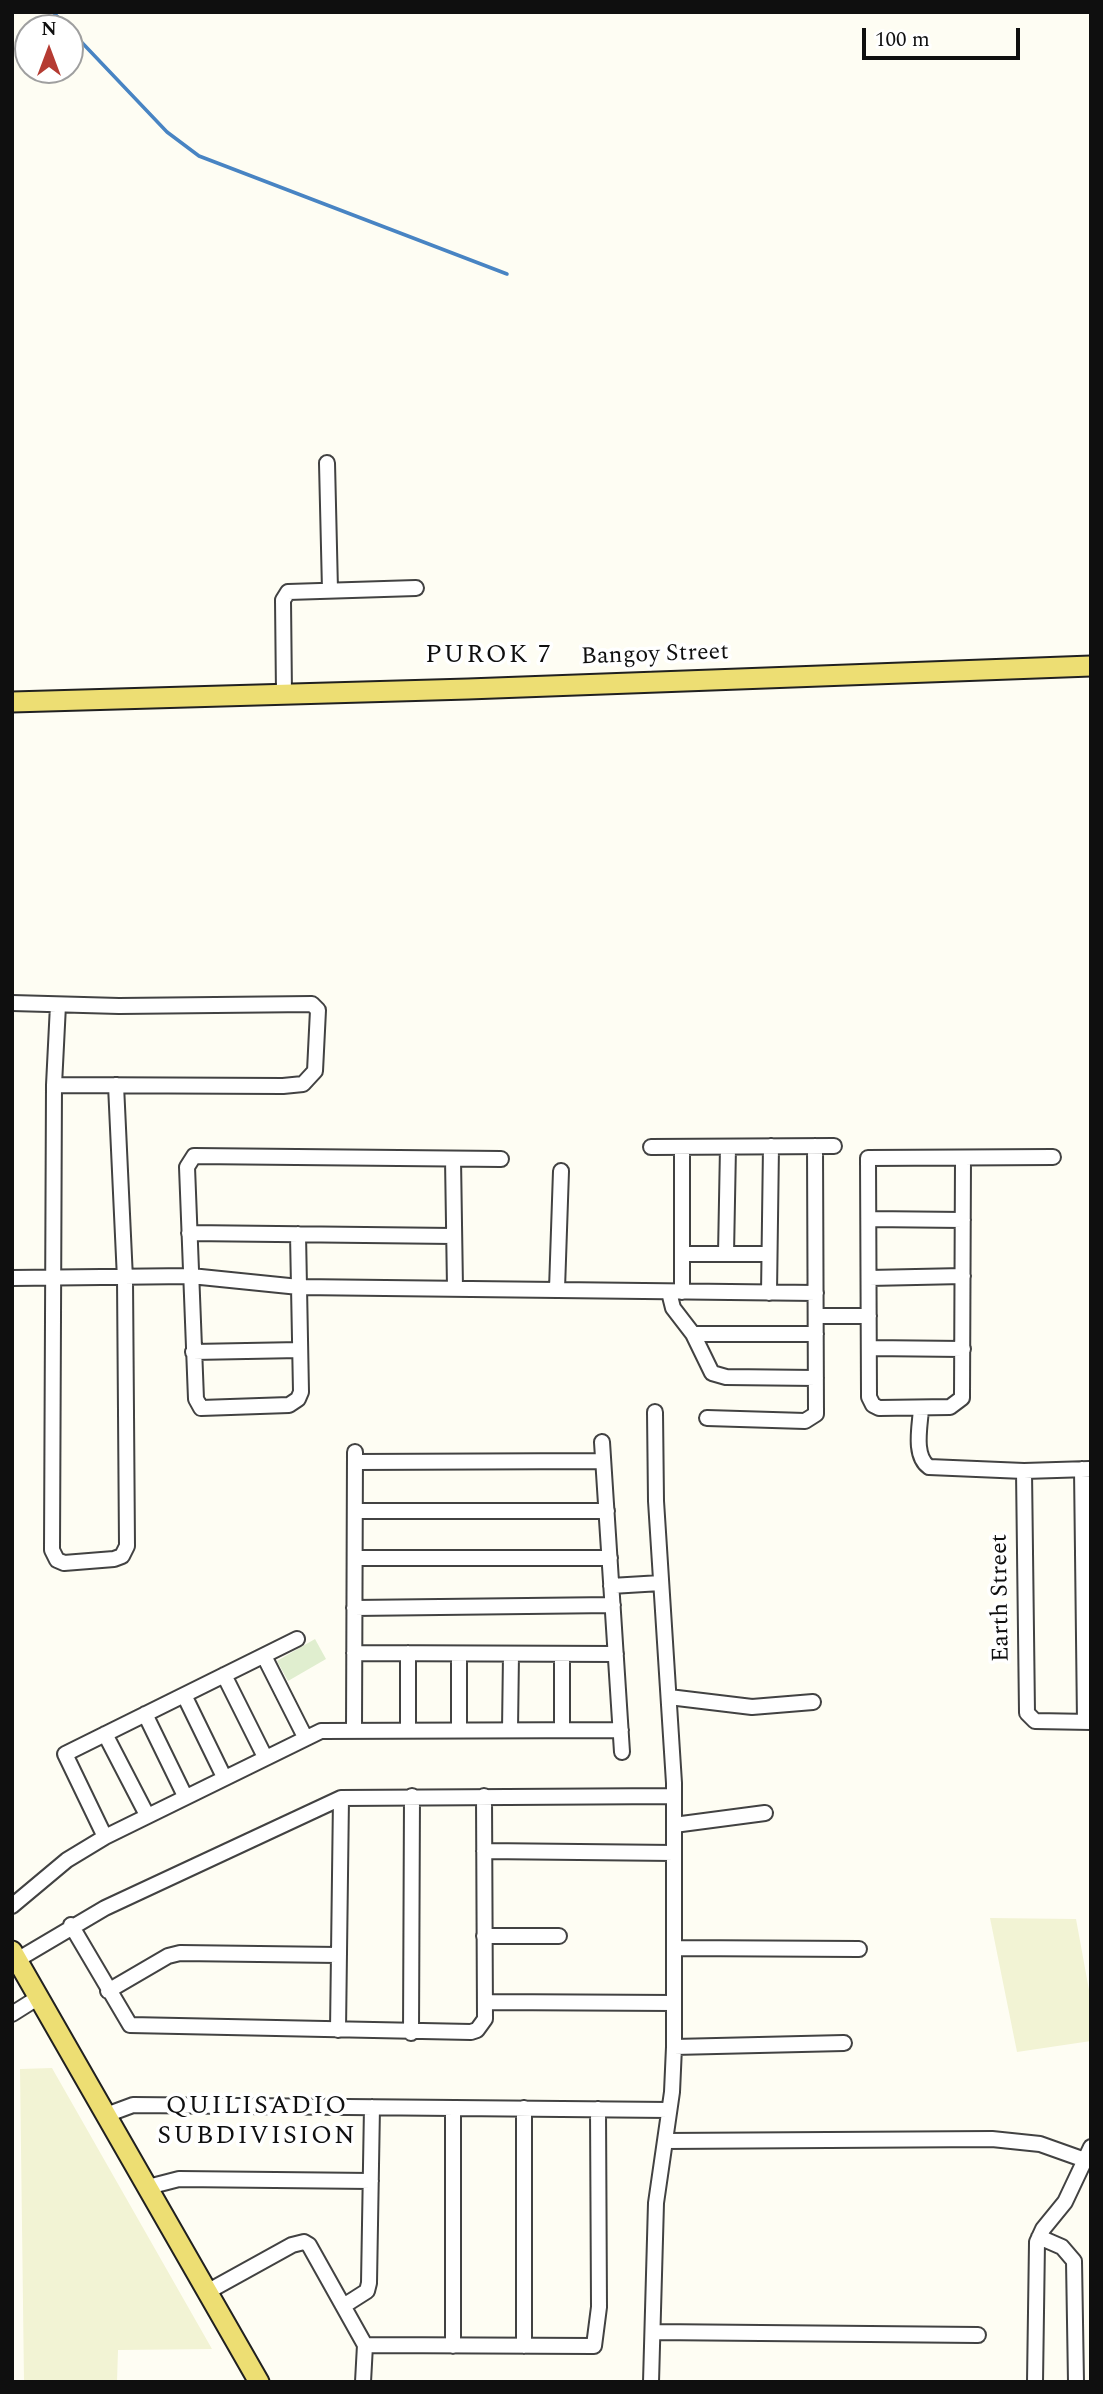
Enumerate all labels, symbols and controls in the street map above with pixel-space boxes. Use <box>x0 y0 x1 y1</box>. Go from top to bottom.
north arrow <box>14 14 84 84</box>
scale bar <box>865 14 1023 58</box>
text: N <box>41 15 57 44</box>
text: 100 m <box>875 24 930 56</box>
street label: Bangoy Street <box>581 639 729 673</box>
district label: PUROK 7 <box>426 641 552 673</box>
street label: Earth Street <box>986 1534 1018 1662</box>
district label: QUILISADIO SUBDIVISION <box>159 2092 355 2154</box>

